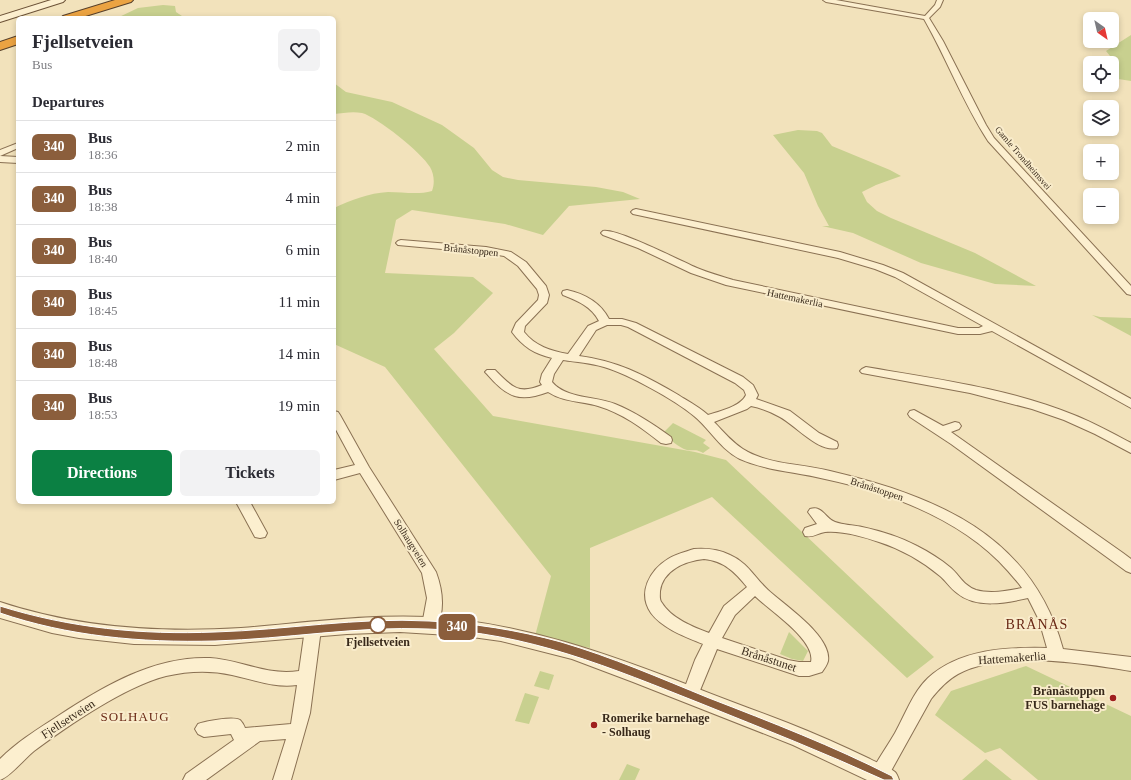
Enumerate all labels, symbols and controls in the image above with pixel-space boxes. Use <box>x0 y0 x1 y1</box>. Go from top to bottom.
north arrow <box>1083 12 1119 48</box>
map controls <box>1083 12 1119 224</box>
button: heart <box>278 29 320 71</box>
text: Fjellsetveien <box>32 31 133 52</box>
button: locate <box>1083 56 1119 92</box>
text: Bus <box>32 57 52 72</box>
text: Departures <box>32 94 104 110</box>
button: layers <box>1083 100 1119 136</box>
street label: Gamle Trondheimsvei <box>993 124 1053 192</box>
text: Bus <box>88 130 112 146</box>
text: 2 min <box>285 138 320 154</box>
text: 340 <box>44 139 65 154</box>
button: + <box>1083 144 1119 180</box>
text: 18:36 <box>88 147 118 162</box>
text: Bus <box>88 182 112 198</box>
button: − <box>1083 188 1119 224</box>
text: 4 min <box>285 190 320 206</box>
text: 340 <box>44 191 65 206</box>
text: 18:38 <box>88 199 118 214</box>
text: Bus <box>88 234 112 250</box>
text: 6 min <box>285 242 320 258</box>
street label: Brånåstoppen <box>443 242 499 258</box>
text: 340 <box>44 243 65 258</box>
text: 18:40 <box>88 251 118 266</box>
text: Bus <box>88 286 112 302</box>
street label: Hattemakerlia <box>766 287 824 309</box>
text: 11 min <box>278 294 320 310</box>
text: 340 <box>44 295 65 310</box>
text: 18:45 <box>88 303 118 318</box>
text: Bus <box>88 338 112 354</box>
text: 14 min <box>278 346 320 362</box>
text: 340 <box>44 347 65 362</box>
text: 18:48 <box>88 355 118 370</box>
text: Bus <box>88 390 112 406</box>
text: 19 min <box>278 398 320 414</box>
text: 340 <box>44 399 65 414</box>
text: 18:53 <box>88 407 118 422</box>
button: Directions <box>32 450 172 496</box>
button: Tickets <box>180 450 320 496</box>
street label: Brånåstoppen <box>849 475 905 503</box>
street label: Solhaugveien <box>392 517 430 569</box>
line badge: 340 <box>434 614 480 640</box>
marker: Fjellsetveien <box>369 616 387 634</box>
district label: BRÅNÅS <box>1006 617 1068 632</box>
text: 340 <box>447 619 468 634</box>
place label: Fjellsetveien <box>346 635 410 649</box>
street label: Brånåstunet <box>740 643 799 675</box>
street label: Hattemakerlia <box>978 649 1047 667</box>
place label: Brånåstoppen FUS barnehage <box>1025 684 1106 712</box>
marker: Brånåstoppen FUS barnehage <box>1108 693 1118 703</box>
street label: Fjellsetveien <box>38 696 98 742</box>
district label: SOLHAUG <box>100 709 170 724</box>
place label: Romerike barnehage - Solhaug <box>602 711 710 739</box>
marker: Romerike barnehage - Solhaug <box>589 720 599 730</box>

